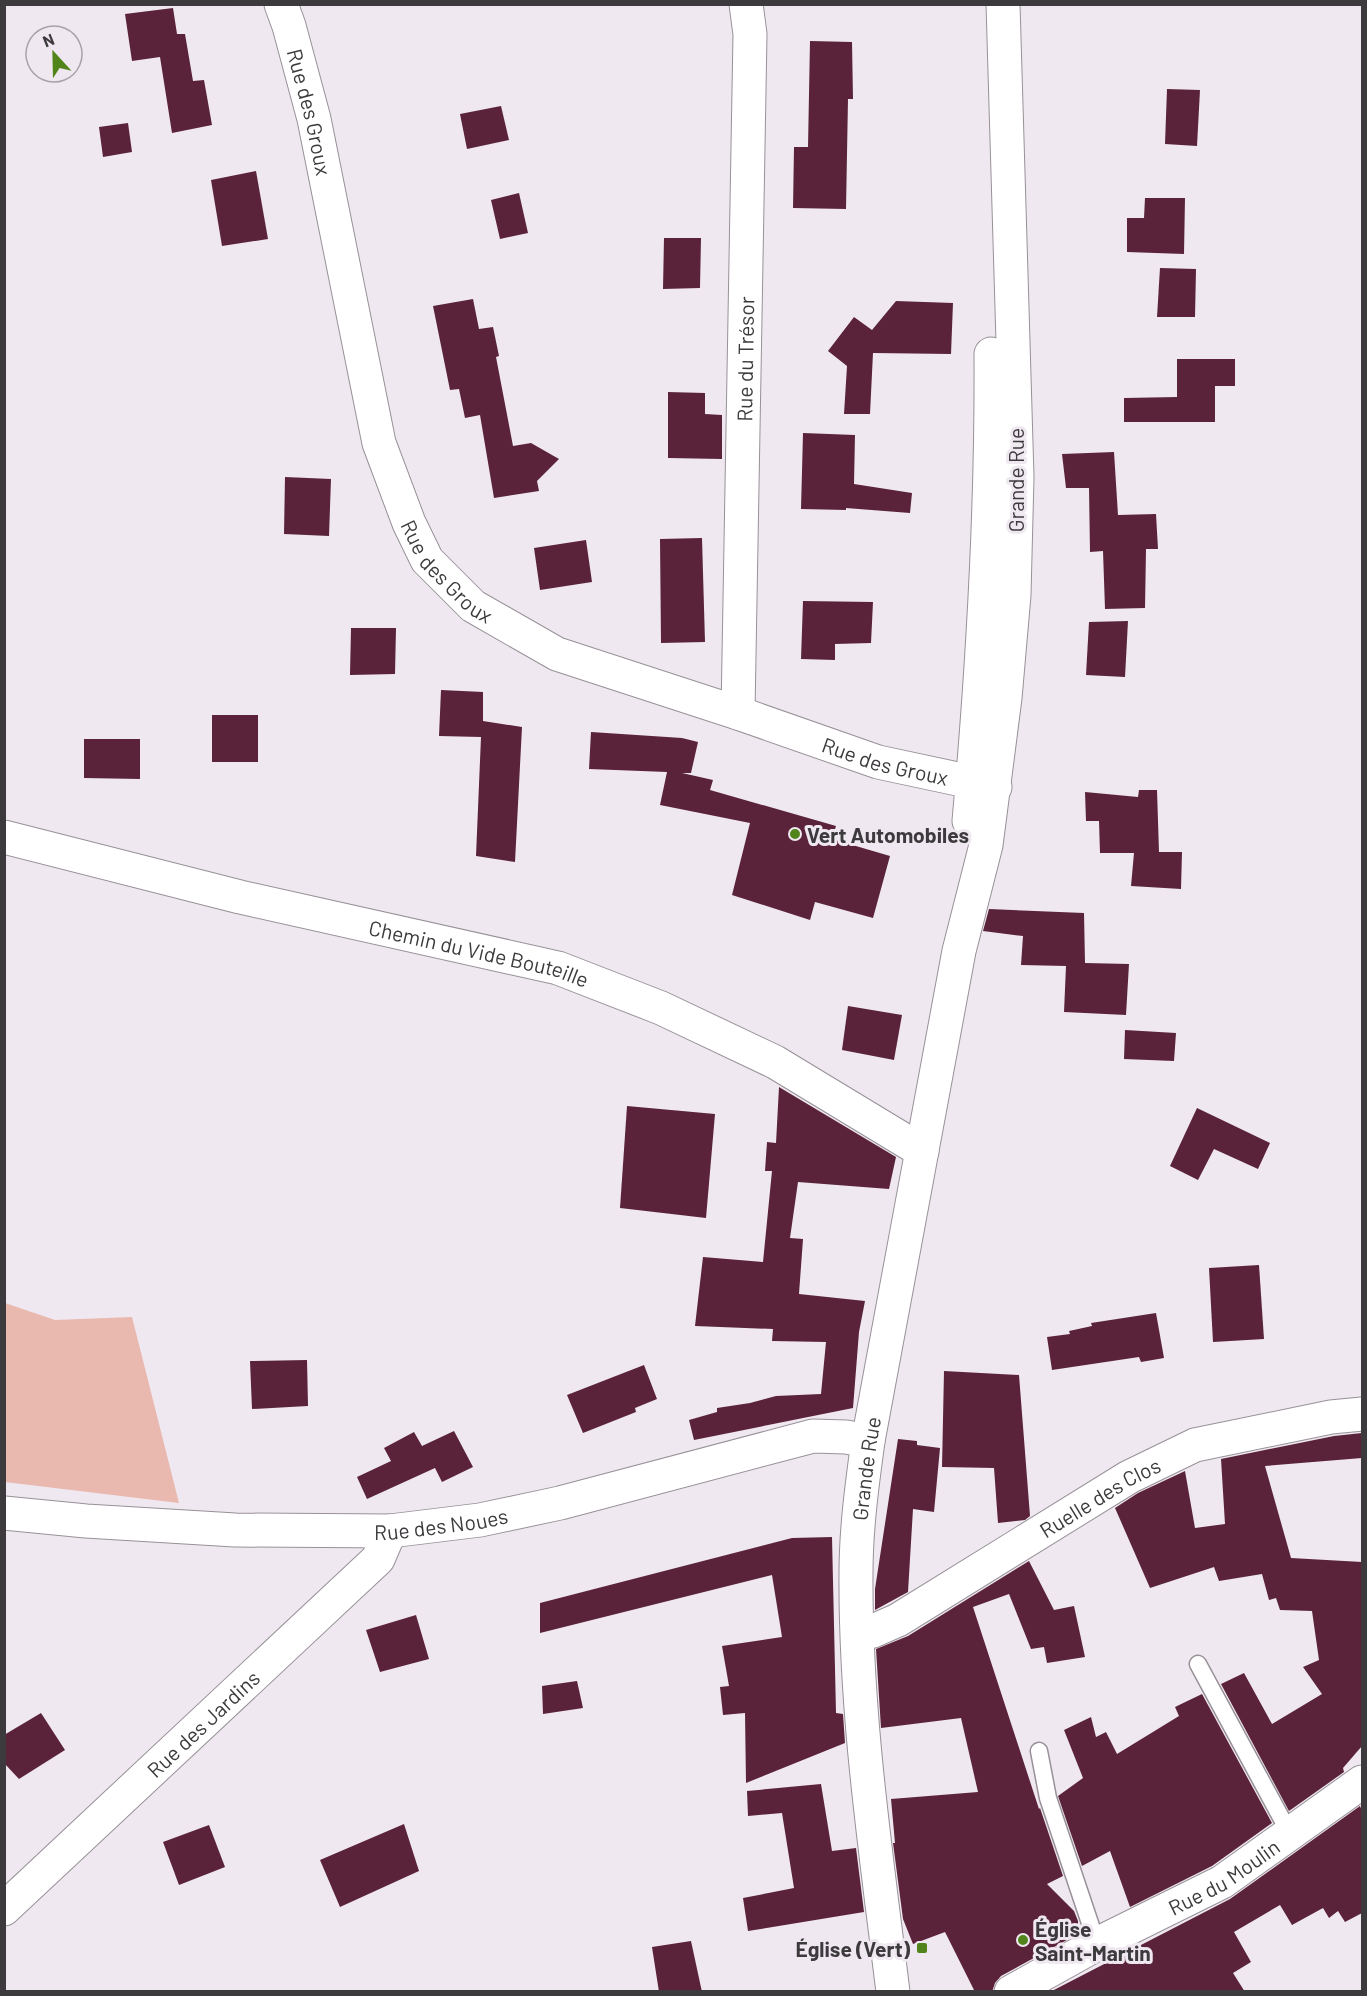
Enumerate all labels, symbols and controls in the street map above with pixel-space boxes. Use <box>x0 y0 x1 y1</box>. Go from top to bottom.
north arrow <box>24 24 84 84</box>
text: N <box>40 29 57 50</box>
street label: Rue des Groux <box>283 46 337 177</box>
street label: Rue du Trésor <box>731 296 758 422</box>
street label: Grande Rue <box>1003 428 1028 532</box>
street label: Rue des Groux <box>397 515 497 627</box>
street label: Rue des Groux <box>819 731 951 789</box>
place label: Vert Automobiles <box>807 822 969 847</box>
marker: Vert Automobiles <box>788 827 802 841</box>
street label: Chemin du Vide Bouteille <box>367 914 593 991</box>
street label: Grande Rue <box>846 1414 885 1522</box>
street label: Ruelle des Clos <box>1034 1451 1164 1542</box>
street label: Rue des Noues <box>374 1502 510 1544</box>
street label: Rue des Jardins <box>141 1664 264 1782</box>
street label: Rue du Moulin <box>1164 1833 1284 1919</box>
place label: Église Saint-Martin <box>1035 1916 1151 1965</box>
marker: Église Saint-Martin <box>1016 1933 1030 1947</box>
place label: Église (Vert) <box>795 1936 911 1961</box>
marker: Église (Vert) <box>915 1941 929 1955</box>

